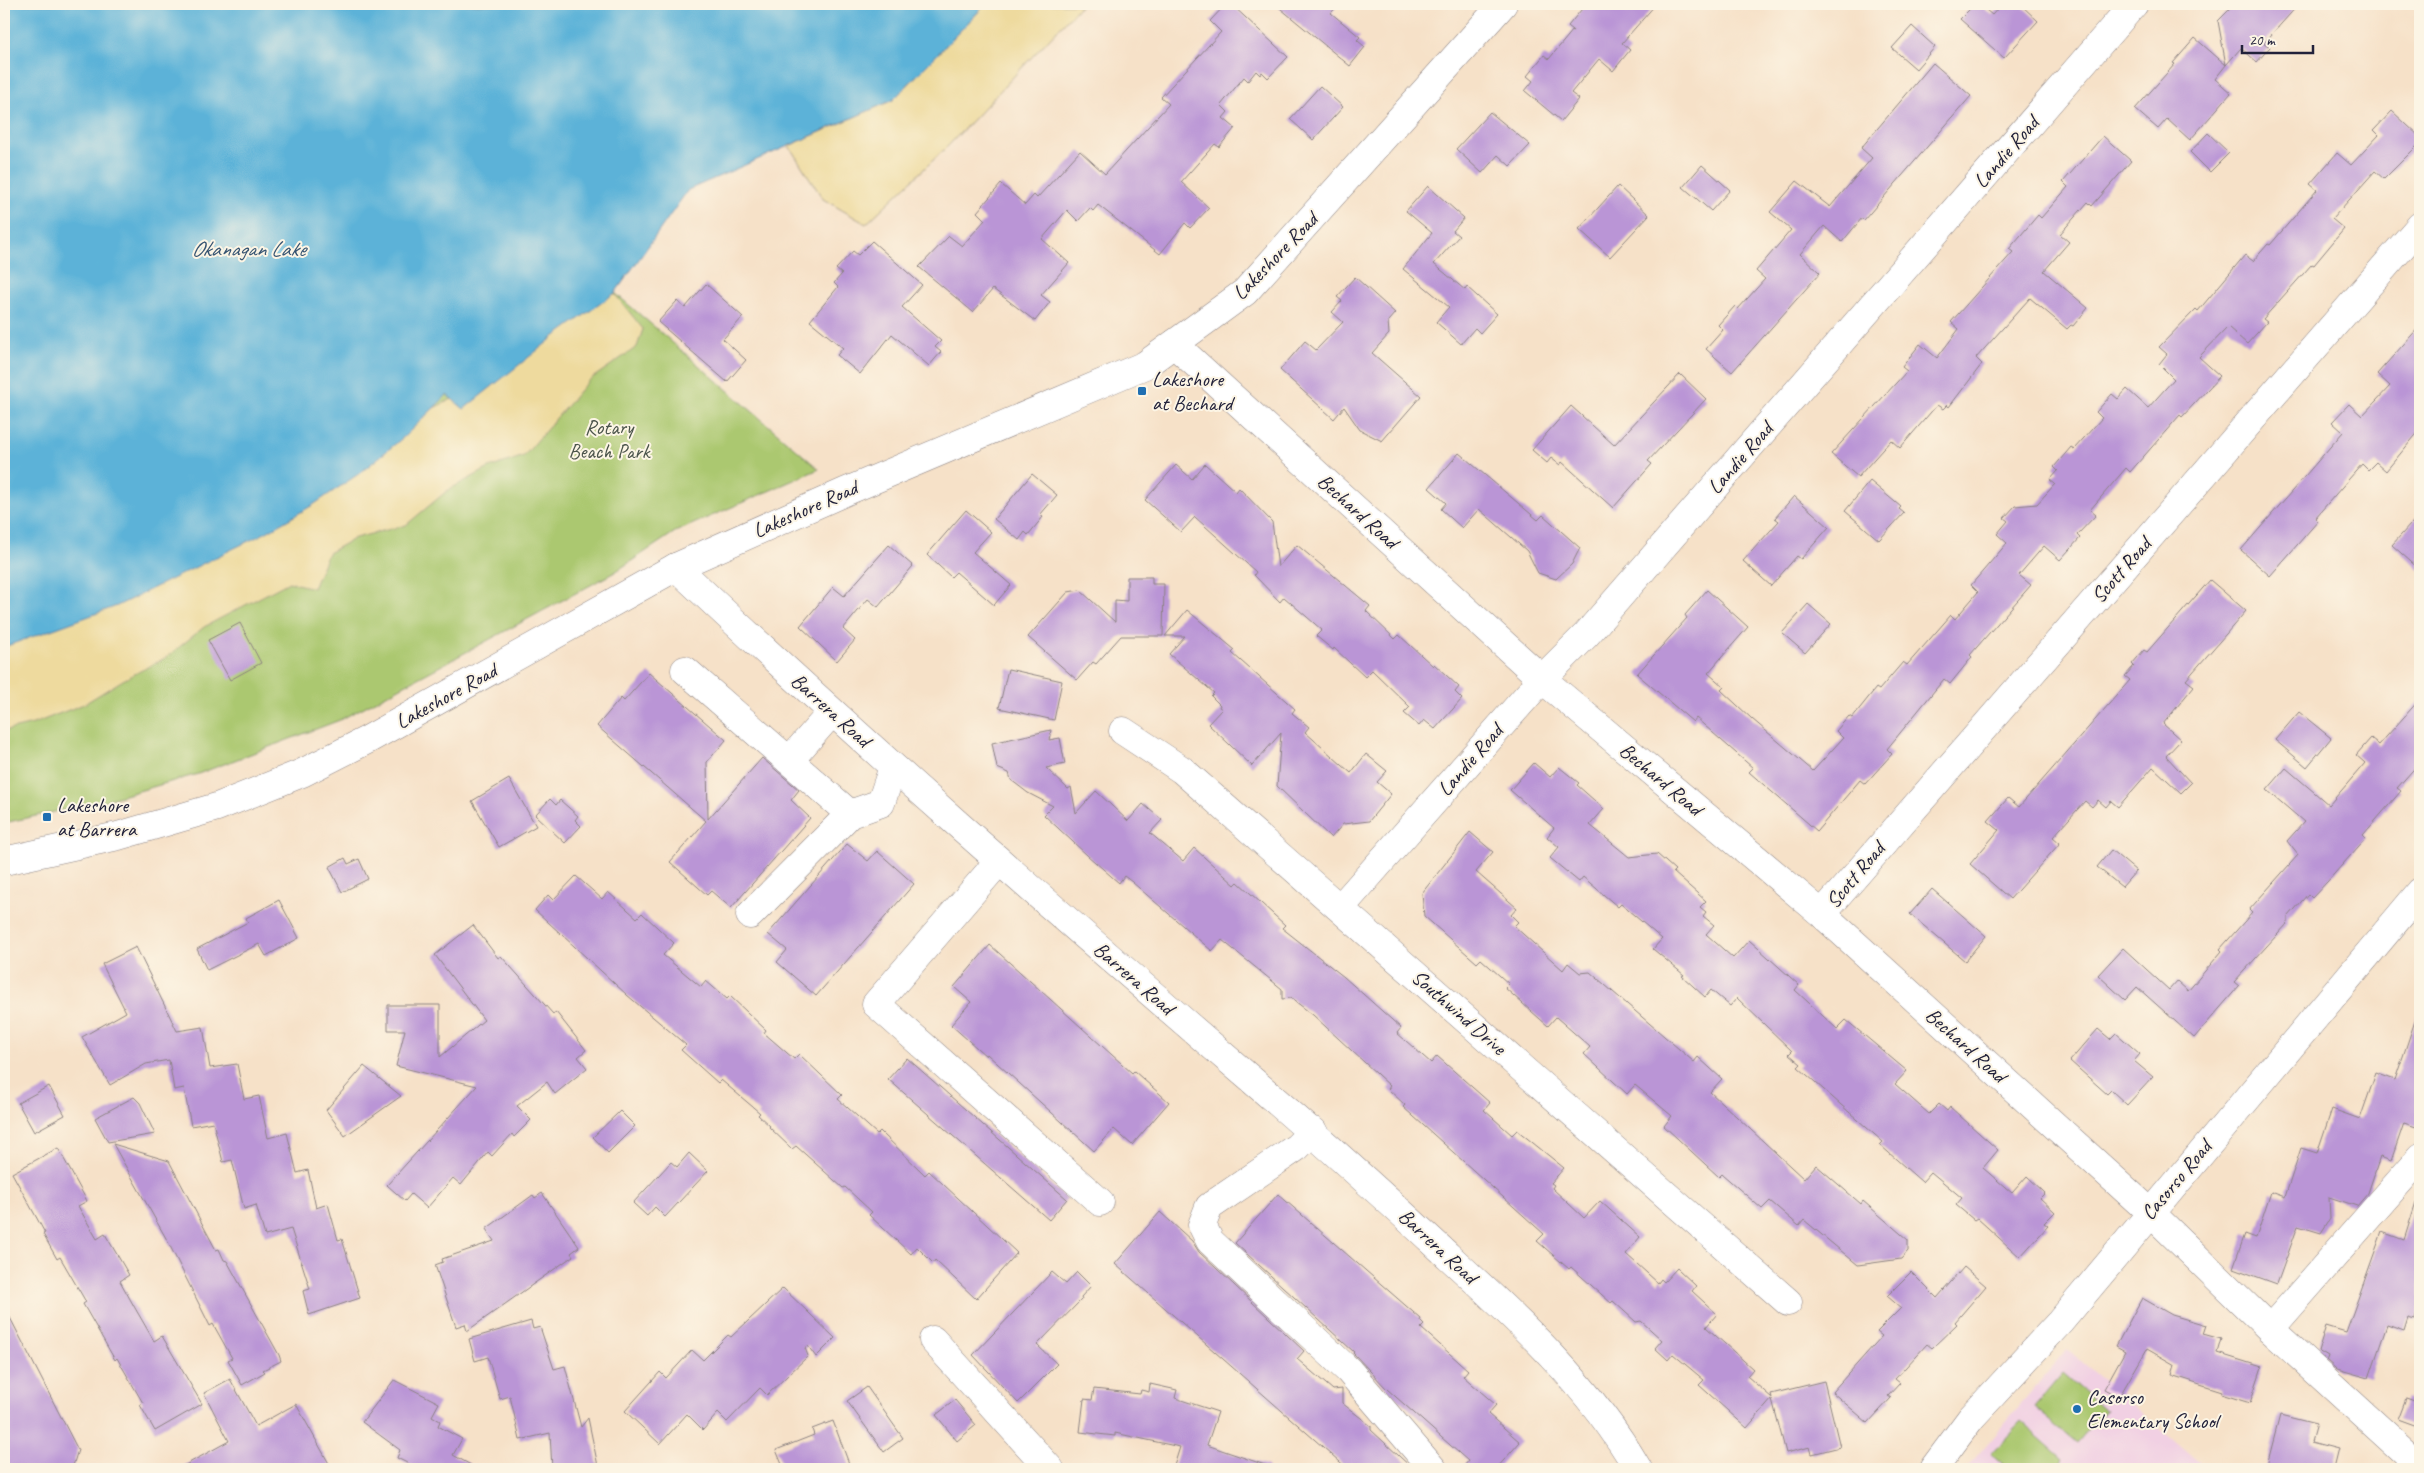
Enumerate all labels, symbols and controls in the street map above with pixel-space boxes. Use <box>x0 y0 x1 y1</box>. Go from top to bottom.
scale bar <box>2242 22 2313 54</box>
text: 20 m <box>2249 31 2276 50</box>
street label: Landie Road <box>1968 108 2047 193</box>
street label: Lakeshore Road <box>1227 204 1326 305</box>
water label: Okanagan Lake <box>191 235 309 263</box>
place label: Lakeshore at Bechard <box>1152 366 1236 416</box>
marker: Lakeshore at Bechard <box>1136 385 1148 397</box>
park label: Rotary Beach Park <box>569 414 652 464</box>
street label: Landie Road <box>1702 414 1781 499</box>
street label: Bechard Road <box>1312 468 1407 557</box>
street label: Lakeshore Road <box>749 473 865 544</box>
street label: Scott Road <box>2085 529 2159 608</box>
street label: Lakeshore Road <box>391 656 504 734</box>
street label: Barrera Road <box>786 667 879 755</box>
street label: Landie Road <box>1432 716 1511 801</box>
street label: Bechard Road <box>1614 737 1711 823</box>
place label: Lakeshore at Barrera <box>57 792 138 842</box>
marker: Lakeshore at Barrera <box>41 811 53 823</box>
street label: Scott Road <box>1820 834 1893 913</box>
street label: Barrera Road <box>1088 936 1183 1023</box>
street label: Southwind Drive <box>1406 964 1513 1061</box>
street label: Bechard Road <box>1920 1002 2015 1091</box>
street label: Casorso Road <box>2135 1132 2219 1225</box>
street label: Barrera Road <box>1393 1203 1486 1292</box>
place label: Casorso Elementary School <box>2087 1384 2222 1434</box>
marker: Casorso Elementary School <box>2071 1403 2083 1415</box>

